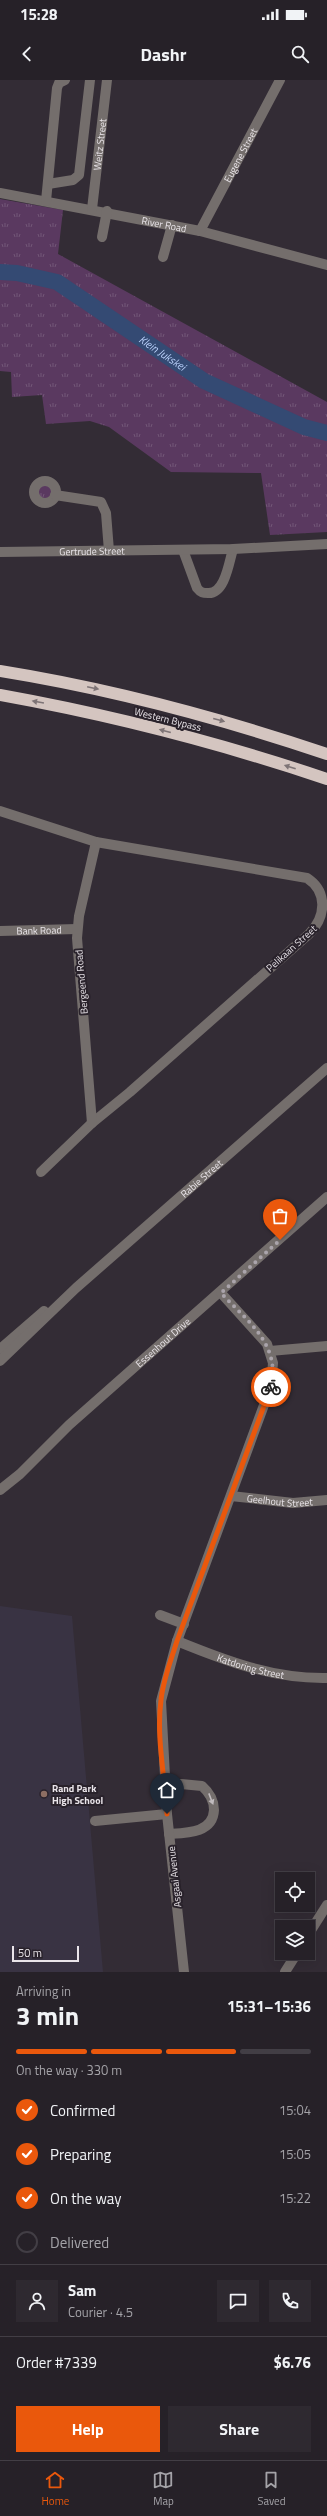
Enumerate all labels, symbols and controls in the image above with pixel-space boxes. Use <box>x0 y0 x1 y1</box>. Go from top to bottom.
text: 15:28 <box>20 3 57 26</box>
text: Dashr <box>141 41 186 68</box>
icon: back <box>16 43 38 65</box>
icon: search <box>289 43 311 65</box>
street label: Weitz Street <box>90 117 111 171</box>
street label: Eugene Street <box>220 125 261 185</box>
street label: River Road <box>140 213 188 236</box>
water label: Klein Jukskei <box>136 331 190 375</box>
street label: Gertrude Street <box>59 543 125 559</box>
one-way arrow <box>87 686 100 692</box>
one-way arrow <box>32 699 45 705</box>
street label: Western Bypass <box>133 704 203 735</box>
one-way arrow <box>214 717 226 723</box>
one-way arrow <box>159 727 171 733</box>
one-way arrow <box>284 764 296 770</box>
street label: Pelikaan Street <box>263 921 320 975</box>
street label: Bank Road <box>16 922 62 939</box>
street label: Bergeend Road <box>71 949 92 1015</box>
street label: Rabie Street <box>177 1156 226 1201</box>
pin <box>263 1199 297 1240</box>
icon: bag <box>269 1205 291 1227</box>
street label: Essenhout Drive <box>132 1314 194 1371</box>
courier <box>251 1367 291 1407</box>
icon: bike <box>260 1376 282 1398</box>
street label: Geelhout Street <box>246 1491 314 1511</box>
street label: Katdoring Street <box>215 1650 286 1683</box>
pin <box>150 1773 184 1814</box>
icon: home <box>156 1779 178 1801</box>
place label: Rand Park High School <box>52 1781 103 1808</box>
marker: Rand Park High School <box>39 1789 49 1799</box>
one-way arrow <box>209 1793 215 1805</box>
street label: Asgaai Avenue <box>164 1846 185 1908</box>
map controls <box>275 1872 315 1960</box>
button: locate <box>275 1872 315 1912</box>
button: layers <box>275 1920 315 1960</box>
scale bar <box>12 1944 79 1963</box>
text: 50 m <box>18 1945 42 1961</box>
text: Arriving in <box>16 1981 71 2001</box>
text: 15:31–15:36 <box>227 1995 311 2018</box>
text: 3 min <box>16 1996 79 2035</box>
text: On the way · 330 m <box>16 2060 122 2080</box>
icon: check <box>16 2099 38 2121</box>
text: Confirmed <box>50 2099 115 2122</box>
text: 15:04 <box>279 2100 311 2120</box>
icon: check <box>16 2143 38 2165</box>
text: Preparing <box>50 2143 111 2166</box>
text: 15:05 <box>279 2144 311 2164</box>
icon: check <box>16 2187 38 2209</box>
text: On the way <box>50 2187 122 2210</box>
text: 15:22 <box>279 2188 311 2208</box>
text: Delivered <box>50 2231 109 2254</box>
text: Sam <box>68 2279 96 2302</box>
button: person <box>16 2280 58 2322</box>
button: chat <box>217 2280 259 2322</box>
button: phone <box>269 2280 311 2322</box>
text: Courier · 4.5 <box>68 2302 133 2322</box>
text: Order #7339 <box>16 2351 97 2374</box>
text: $6.76 <box>274 2351 311 2374</box>
button: Help <box>16 2406 160 2452</box>
button: Share <box>168 2406 311 2452</box>
tab: Home <box>42 2469 69 2509</box>
tab: Map <box>152 2469 174 2509</box>
tab: Saved <box>257 2469 285 2509</box>

